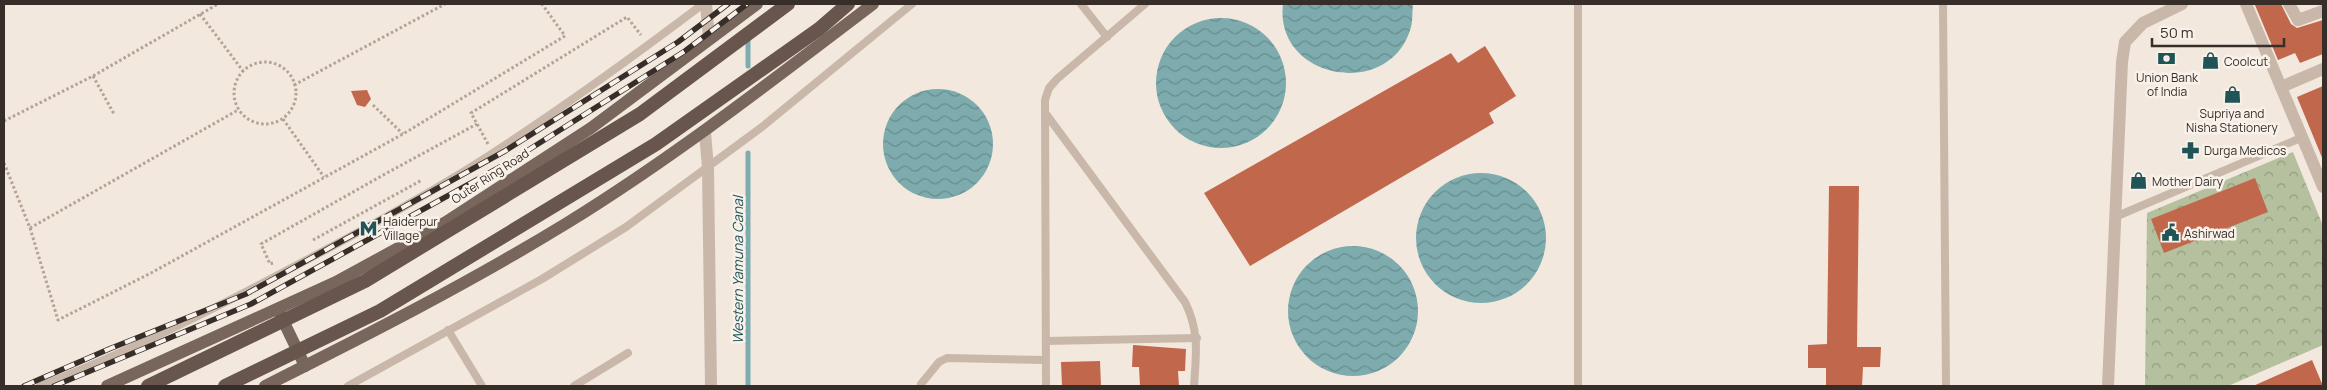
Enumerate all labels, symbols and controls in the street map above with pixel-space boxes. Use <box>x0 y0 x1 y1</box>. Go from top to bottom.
scale bar <box>2152 15 2284 47</box>
text: 50 m <box>2160 22 2194 43</box>
bank icon: Union Bank of India <box>2157 48 2177 68</box>
shop icon: Coolcut <box>2200 51 2220 71</box>
place label: Coolcut <box>2224 53 2268 70</box>
place label: Union Bank of India <box>2136 69 2199 100</box>
shop icon: Supriya and Nisha Stationery <box>2222 84 2242 104</box>
place label: Supriya and Nisha Stationery <box>2186 105 2279 136</box>
pharmacy icon: Durga Medicos <box>2180 140 2200 160</box>
place label: Durga Medicos <box>2204 142 2286 159</box>
street label: Outer Ring Road <box>448 144 532 208</box>
shop icon: Mother Dairy <box>2128 171 2148 191</box>
place label: Mother Dairy <box>2152 173 2224 190</box>
water label: Western Yamuna Canal <box>728 194 747 344</box>
place label: Haiderpur Village <box>383 213 438 244</box>
metro station icon: Haiderpur Village <box>359 218 379 238</box>
public building icon: Ashirwad <box>2160 223 2180 243</box>
place label: Ashirwad <box>2184 225 2235 242</box>

